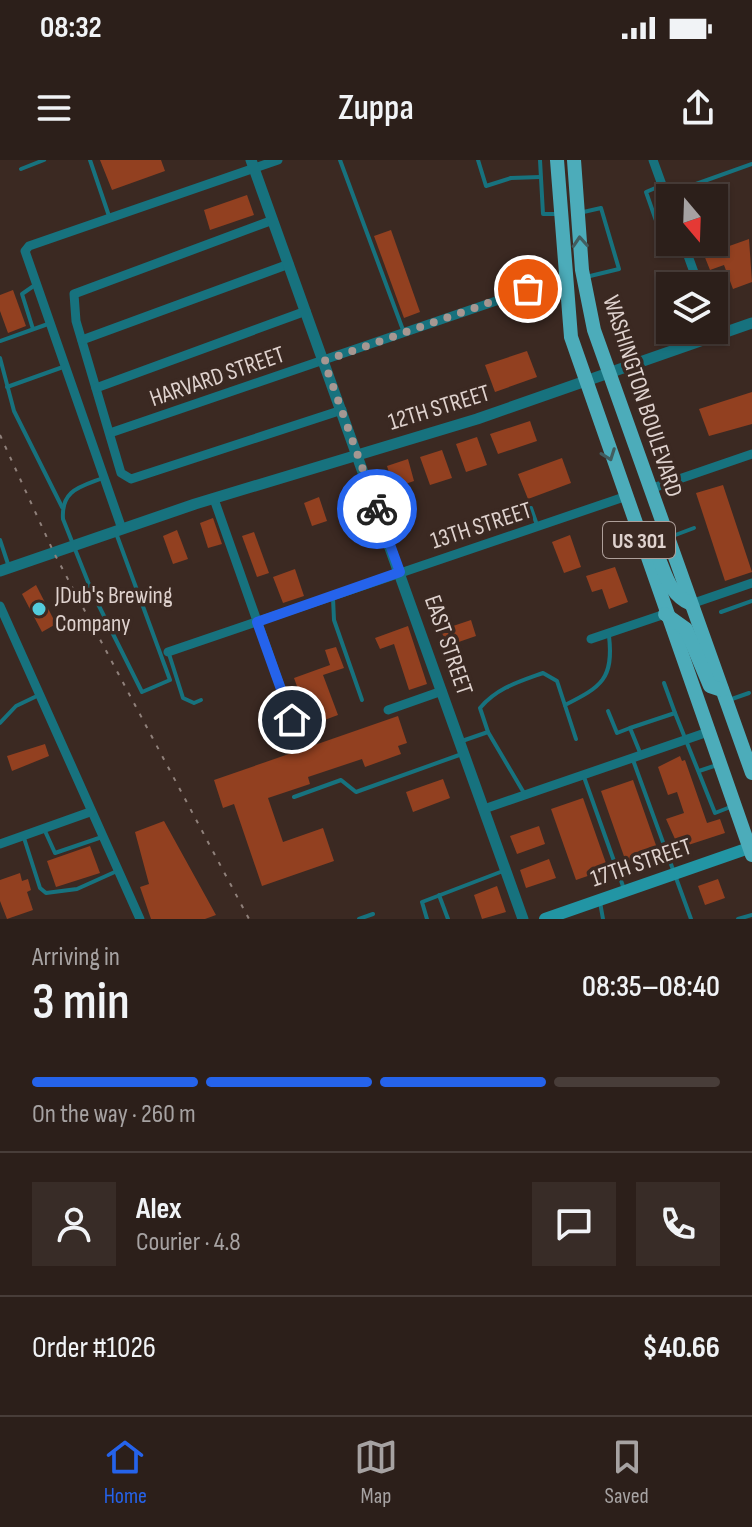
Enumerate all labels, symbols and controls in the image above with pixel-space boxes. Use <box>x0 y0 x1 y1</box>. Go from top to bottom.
text: 08:32 <box>40 10 102 46</box>
icon: menu <box>32 86 76 130</box>
icon: share <box>676 86 720 130</box>
text: Zuppa <box>338 87 414 130</box>
north arrow <box>656 184 728 256</box>
map controls <box>656 184 728 344</box>
one-way arrow <box>572 236 589 249</box>
pin <box>494 255 562 323</box>
icon: bag <box>506 267 550 311</box>
button: layers <box>656 272 728 344</box>
street label: WASHINGTON BOULEVARD <box>596 292 689 501</box>
street label: HARVARD STREET <box>146 340 289 413</box>
street label: 12TH STREET <box>385 378 494 437</box>
one-way arrow <box>599 447 616 461</box>
courier <box>337 469 417 549</box>
icon: bike <box>355 487 399 531</box>
street label: 13TH STREET <box>427 495 536 555</box>
road number: US 301 <box>603 522 675 558</box>
place label: JDub's Brewing Company <box>54 581 172 638</box>
street label: EAST STREET <box>418 591 479 699</box>
marker: JDub's Brewing Company <box>30 600 48 618</box>
pin <box>258 686 326 754</box>
icon: home <box>270 698 314 742</box>
street label: 17TH STREET <box>587 832 696 893</box>
text: Arriving in <box>32 942 120 973</box>
text: 08:35–08:40 <box>582 969 720 1005</box>
text: 3 min <box>32 971 130 1034</box>
text: On the way · 260 m <box>32 1099 196 1130</box>
button: person <box>32 1182 116 1266</box>
button: chat <box>532 1182 616 1266</box>
button: phone <box>636 1182 720 1266</box>
text: Alex <box>136 1191 182 1227</box>
text: Courier · 4.8 <box>136 1227 241 1258</box>
text: Order #1026 <box>32 1330 156 1366</box>
text: $40.66 <box>643 1330 720 1366</box>
tab: Home <box>103 1435 147 1510</box>
tab: Map <box>354 1435 398 1510</box>
tab: Saved <box>605 1435 649 1510</box>

